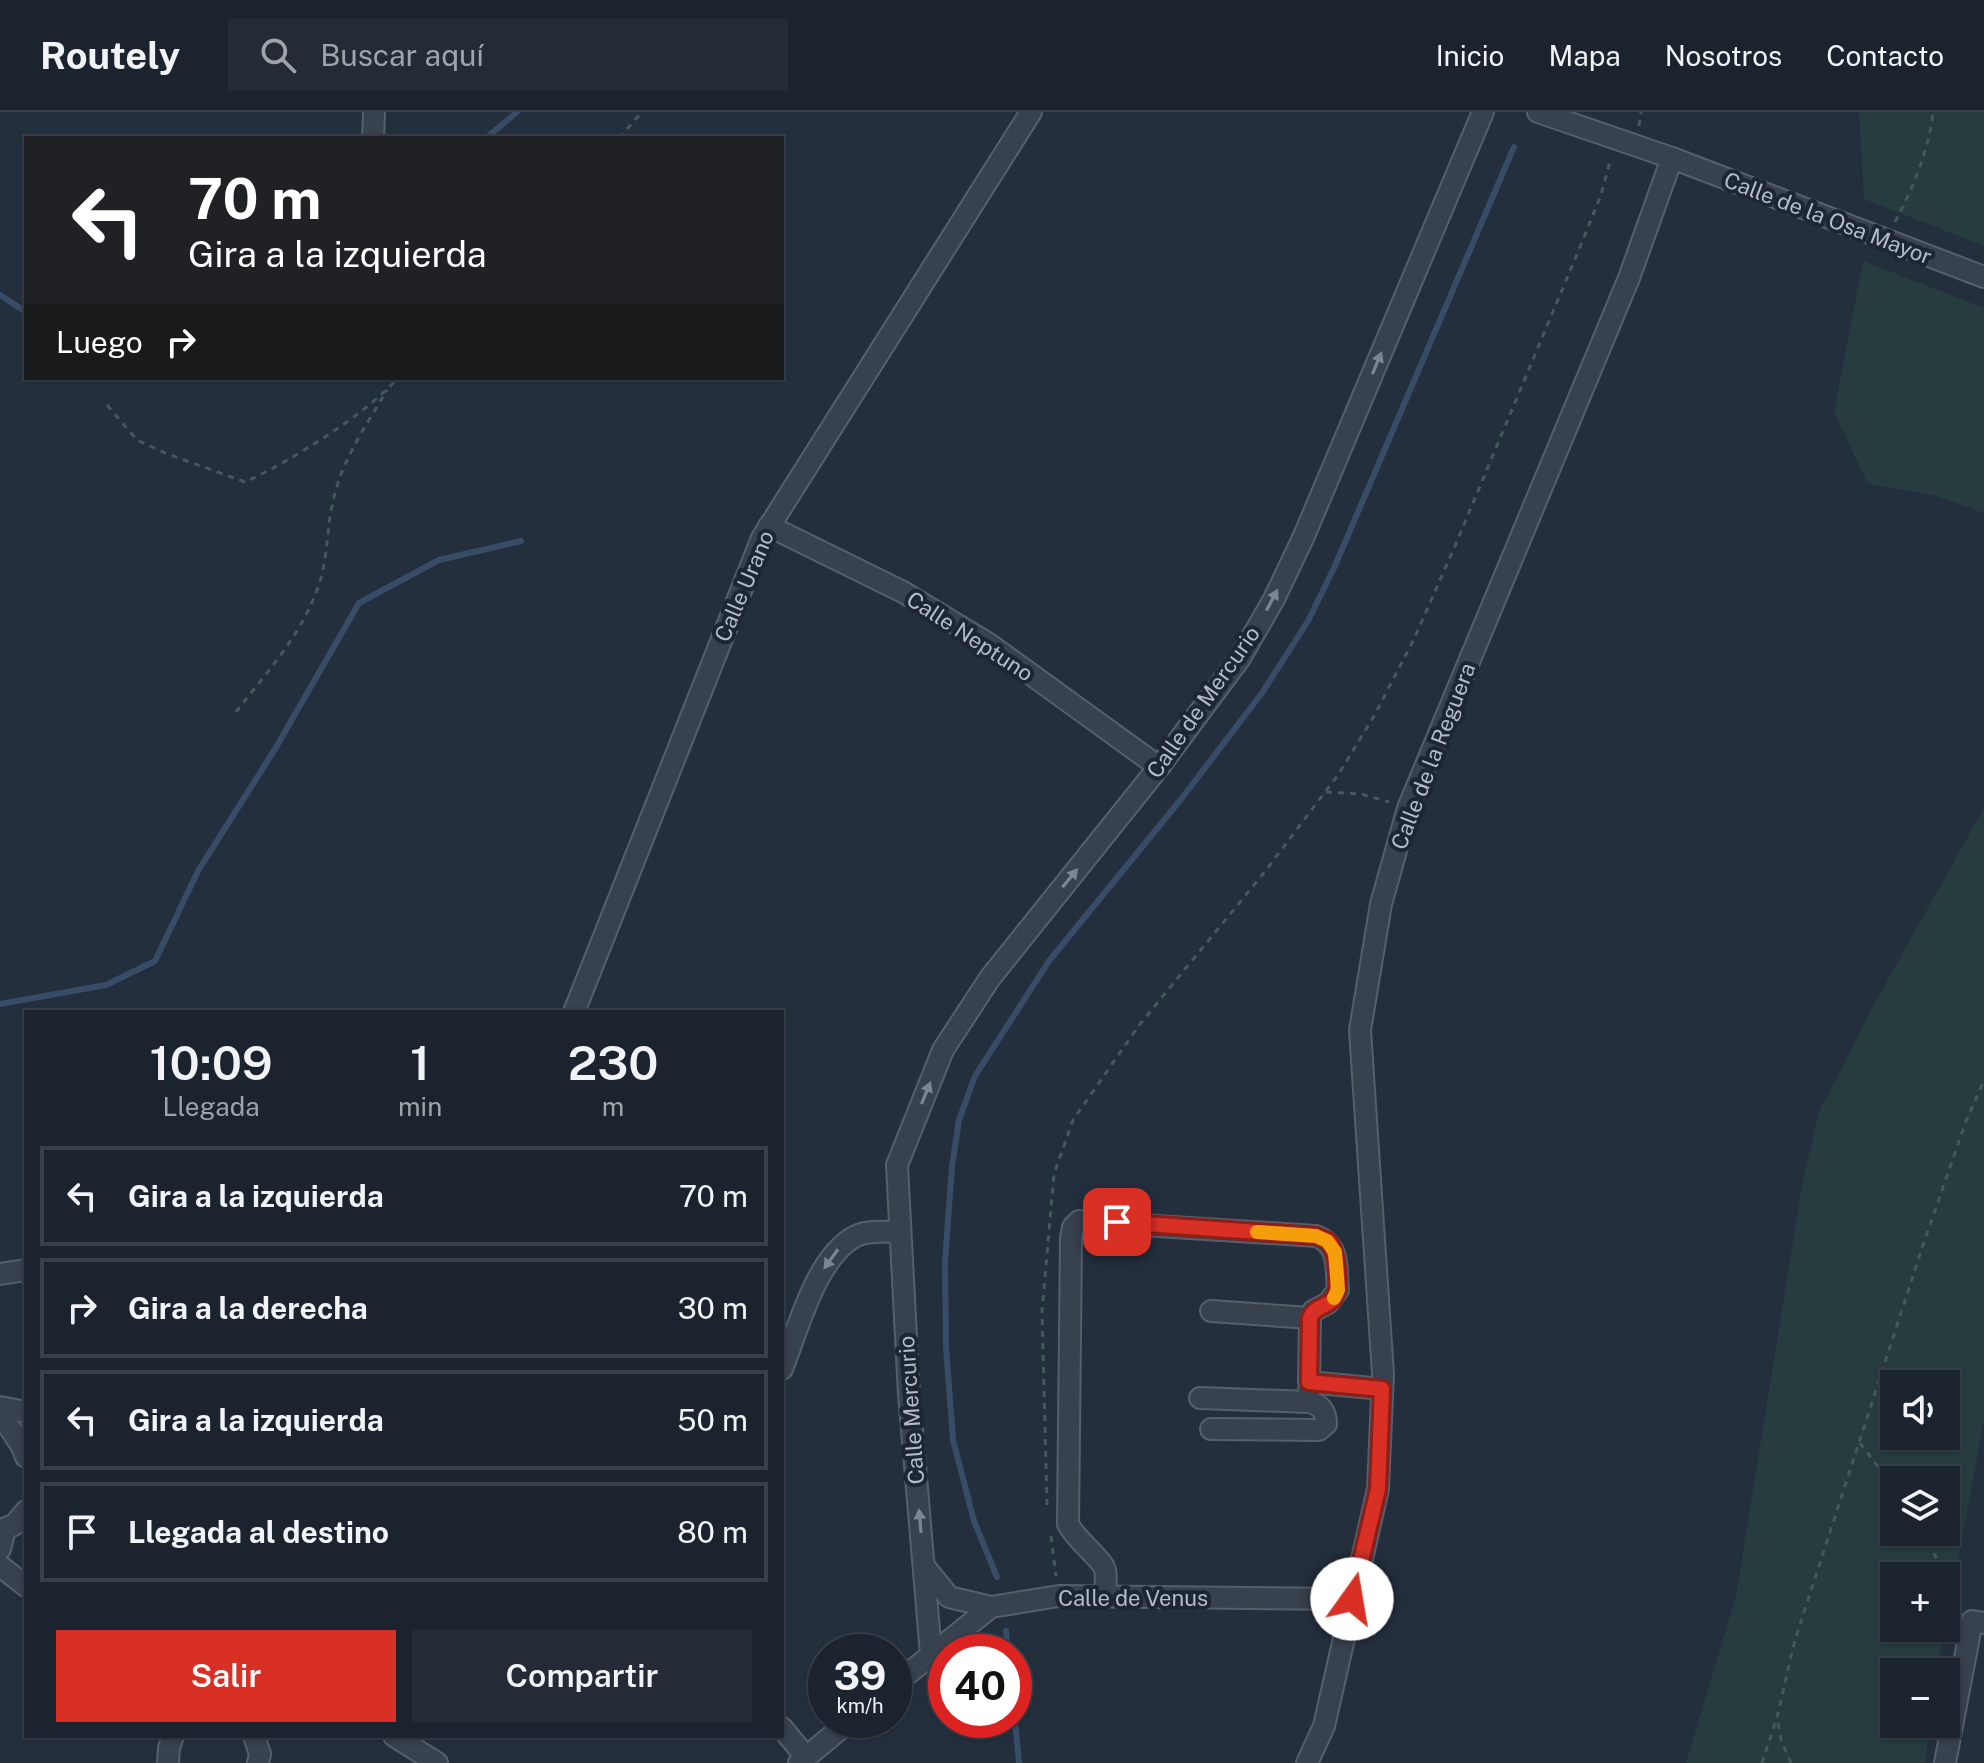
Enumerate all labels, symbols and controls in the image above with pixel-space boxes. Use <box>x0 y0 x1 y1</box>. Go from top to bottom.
search box <box>228 19 788 91</box>
text: Routely <box>40 33 180 78</box>
icon: search <box>256 33 300 77</box>
text: Buscar aquí <box>320 37 484 73</box>
text: Inicio <box>1436 39 1504 72</box>
text: Mapa <box>1548 39 1621 72</box>
text: Nosotros <box>1665 39 1782 72</box>
text: Contacto <box>1826 39 1944 72</box>
text: 70 m <box>188 166 321 232</box>
street label: Calle de la Osa Mayor <box>1720 166 1936 270</box>
icon: left <box>56 168 160 272</box>
text: Gira a la izquierda <box>188 233 487 275</box>
icon: right <box>159 320 203 364</box>
text: Luego <box>56 324 143 360</box>
one-way arrow <box>1371 351 1384 375</box>
street label: Calle Urano <box>709 527 779 645</box>
street label: Calle Neptuno <box>902 586 1038 686</box>
one-way arrow <box>1266 589 1279 612</box>
street label: Calle de Mercurio <box>1141 621 1265 783</box>
street label: Calle de la Reguera <box>1385 659 1481 853</box>
one-way arrow <box>1061 868 1078 888</box>
text: 10:09 <box>149 1034 273 1091</box>
text: 1 <box>410 1034 430 1091</box>
text: 230 <box>568 1034 659 1091</box>
one-way arrow <box>920 1080 933 1104</box>
text: Llegada <box>163 1091 260 1122</box>
text: min <box>398 1091 442 1122</box>
text: m <box>602 1091 624 1122</box>
icon: left <box>60 1174 104 1218</box>
text: Gira a la izquierda <box>128 1178 384 1214</box>
text: 70 m <box>679 1178 748 1214</box>
pin <box>1083 1188 1151 1256</box>
icon: arrive <box>1095 1200 1139 1244</box>
one-way arrow <box>824 1249 839 1270</box>
icon: right <box>60 1286 104 1330</box>
text: Gira a la derecha <box>128 1290 368 1326</box>
text: 30 m <box>678 1290 748 1326</box>
street label: Calle Mercurio <box>893 1335 929 1485</box>
map controls <box>1880 1370 1960 1738</box>
button: sound <box>1880 1370 1960 1450</box>
icon: left <box>60 1398 104 1442</box>
text: Gira a la izquierda <box>128 1402 384 1438</box>
text: 50 m <box>677 1402 748 1438</box>
button: layers <box>1880 1466 1960 1546</box>
one-way arrow <box>913 1508 926 1533</box>
icon: arrive <box>60 1510 104 1554</box>
text: Llegada al destino <box>128 1514 389 1550</box>
text: 80 m <box>677 1514 748 1550</box>
position arrow <box>1310 1557 1394 1641</box>
button: + <box>1880 1562 1960 1642</box>
street label: Calle de Venus <box>1058 1585 1208 1611</box>
button: Salir <box>56 1630 396 1722</box>
button: Compartir <box>412 1630 752 1722</box>
speed limit sign: 40 <box>928 1634 1032 1738</box>
text: 39 <box>834 1652 886 1699</box>
button: − <box>1880 1658 1960 1738</box>
text: km/h <box>836 1694 884 1718</box>

